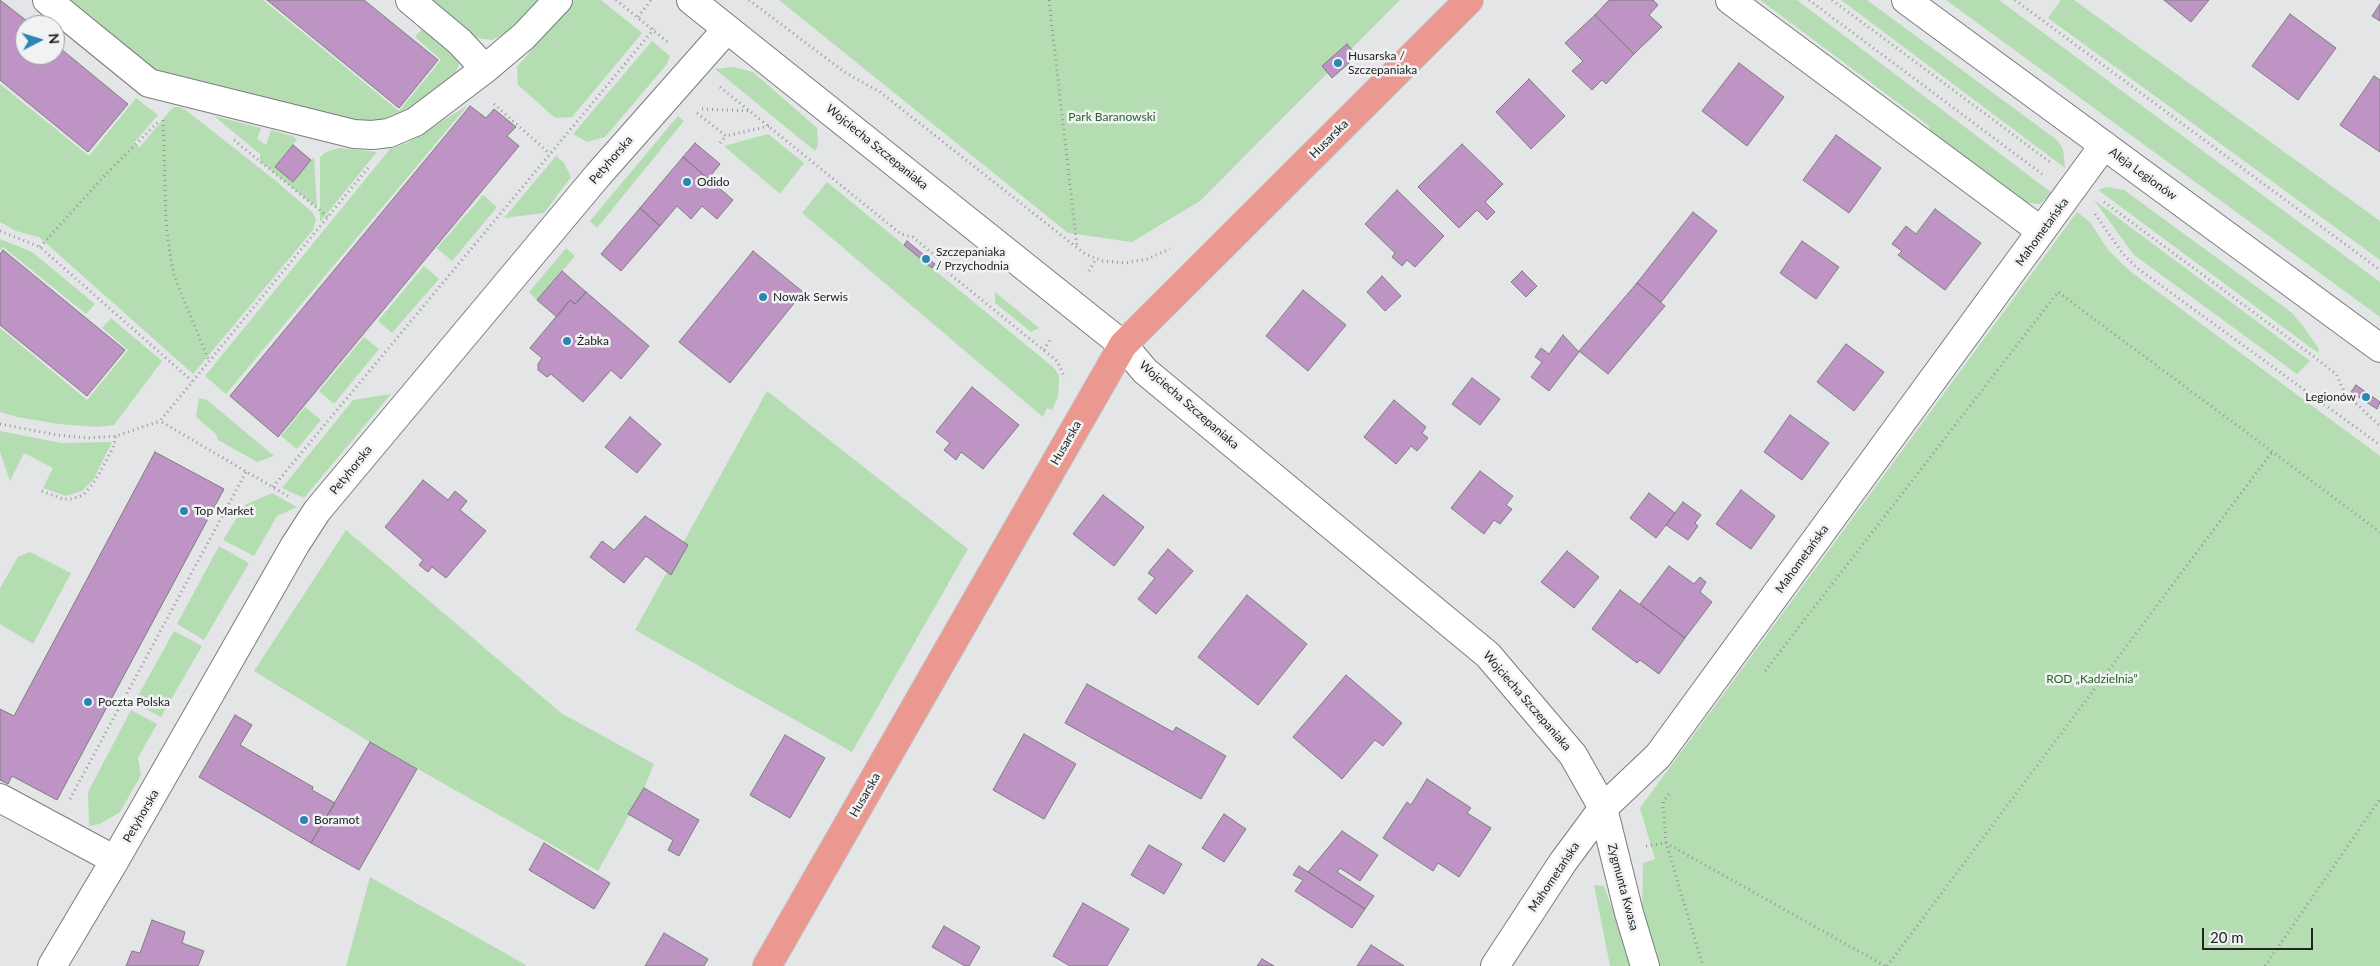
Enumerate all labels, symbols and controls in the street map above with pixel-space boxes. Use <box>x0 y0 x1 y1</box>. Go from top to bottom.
north arrow <box>15 15 65 65</box>
text: N <box>46 33 63 45</box>
place label: Husarska / Szczepaniaka <box>1348 49 1417 77</box>
marker: Husarska / Szczepaniaka <box>1332 57 1344 69</box>
street label: Wojciecha Szczepaniaka <box>823 101 931 193</box>
park label: Park Baranowski <box>1068 110 1156 124</box>
street label: Husarska <box>1307 117 1351 161</box>
street label: Petyhorska <box>586 133 636 187</box>
street label: Aleja Legionów <box>2106 145 2180 203</box>
place label: Odido <box>697 175 730 189</box>
marker: Odido <box>681 176 693 188</box>
street label: Mahometańska <box>2012 195 2072 269</box>
place label: Szczepaniaka / Przychodnia <box>936 245 1009 273</box>
marker: Szczepaniaka / Przychodnia <box>920 253 932 265</box>
place label: Nowak Serwis <box>773 290 848 304</box>
marker: Nowak Serwis <box>757 291 769 303</box>
place label: Żabka <box>577 334 609 348</box>
marker: Żabka <box>561 335 573 347</box>
street label: Wojciecha Szczepaniaka <box>1136 358 1242 452</box>
place label: Legionów <box>2305 390 2356 404</box>
marker: Legionów <box>2360 391 2372 403</box>
street label: Husarska <box>1048 418 1084 468</box>
street label: Petyhorska <box>327 443 375 497</box>
place label: Top Market <box>194 504 254 518</box>
marker: Top Market <box>178 505 190 517</box>
street label: Mahometańska <box>1772 522 1832 596</box>
street label: Wojciecha Szczepaniaka <box>1480 648 1574 754</box>
park label: ROD „Kadzielnia” <box>2046 672 2138 686</box>
place label: Poczta Polska <box>98 695 170 709</box>
marker: Poczta Polska <box>82 696 94 708</box>
street label: Husarska <box>847 770 883 820</box>
street label: Petyhorska <box>120 787 162 845</box>
place label: Boramot <box>314 813 360 827</box>
marker: Boramot <box>298 814 310 826</box>
street label: Mahometańska <box>1525 839 1583 915</box>
street label: Zygmunta Kwasa <box>1604 842 1642 932</box>
scale bar <box>2205 918 2316 950</box>
text: 20 m <box>2210 928 2244 946</box>

